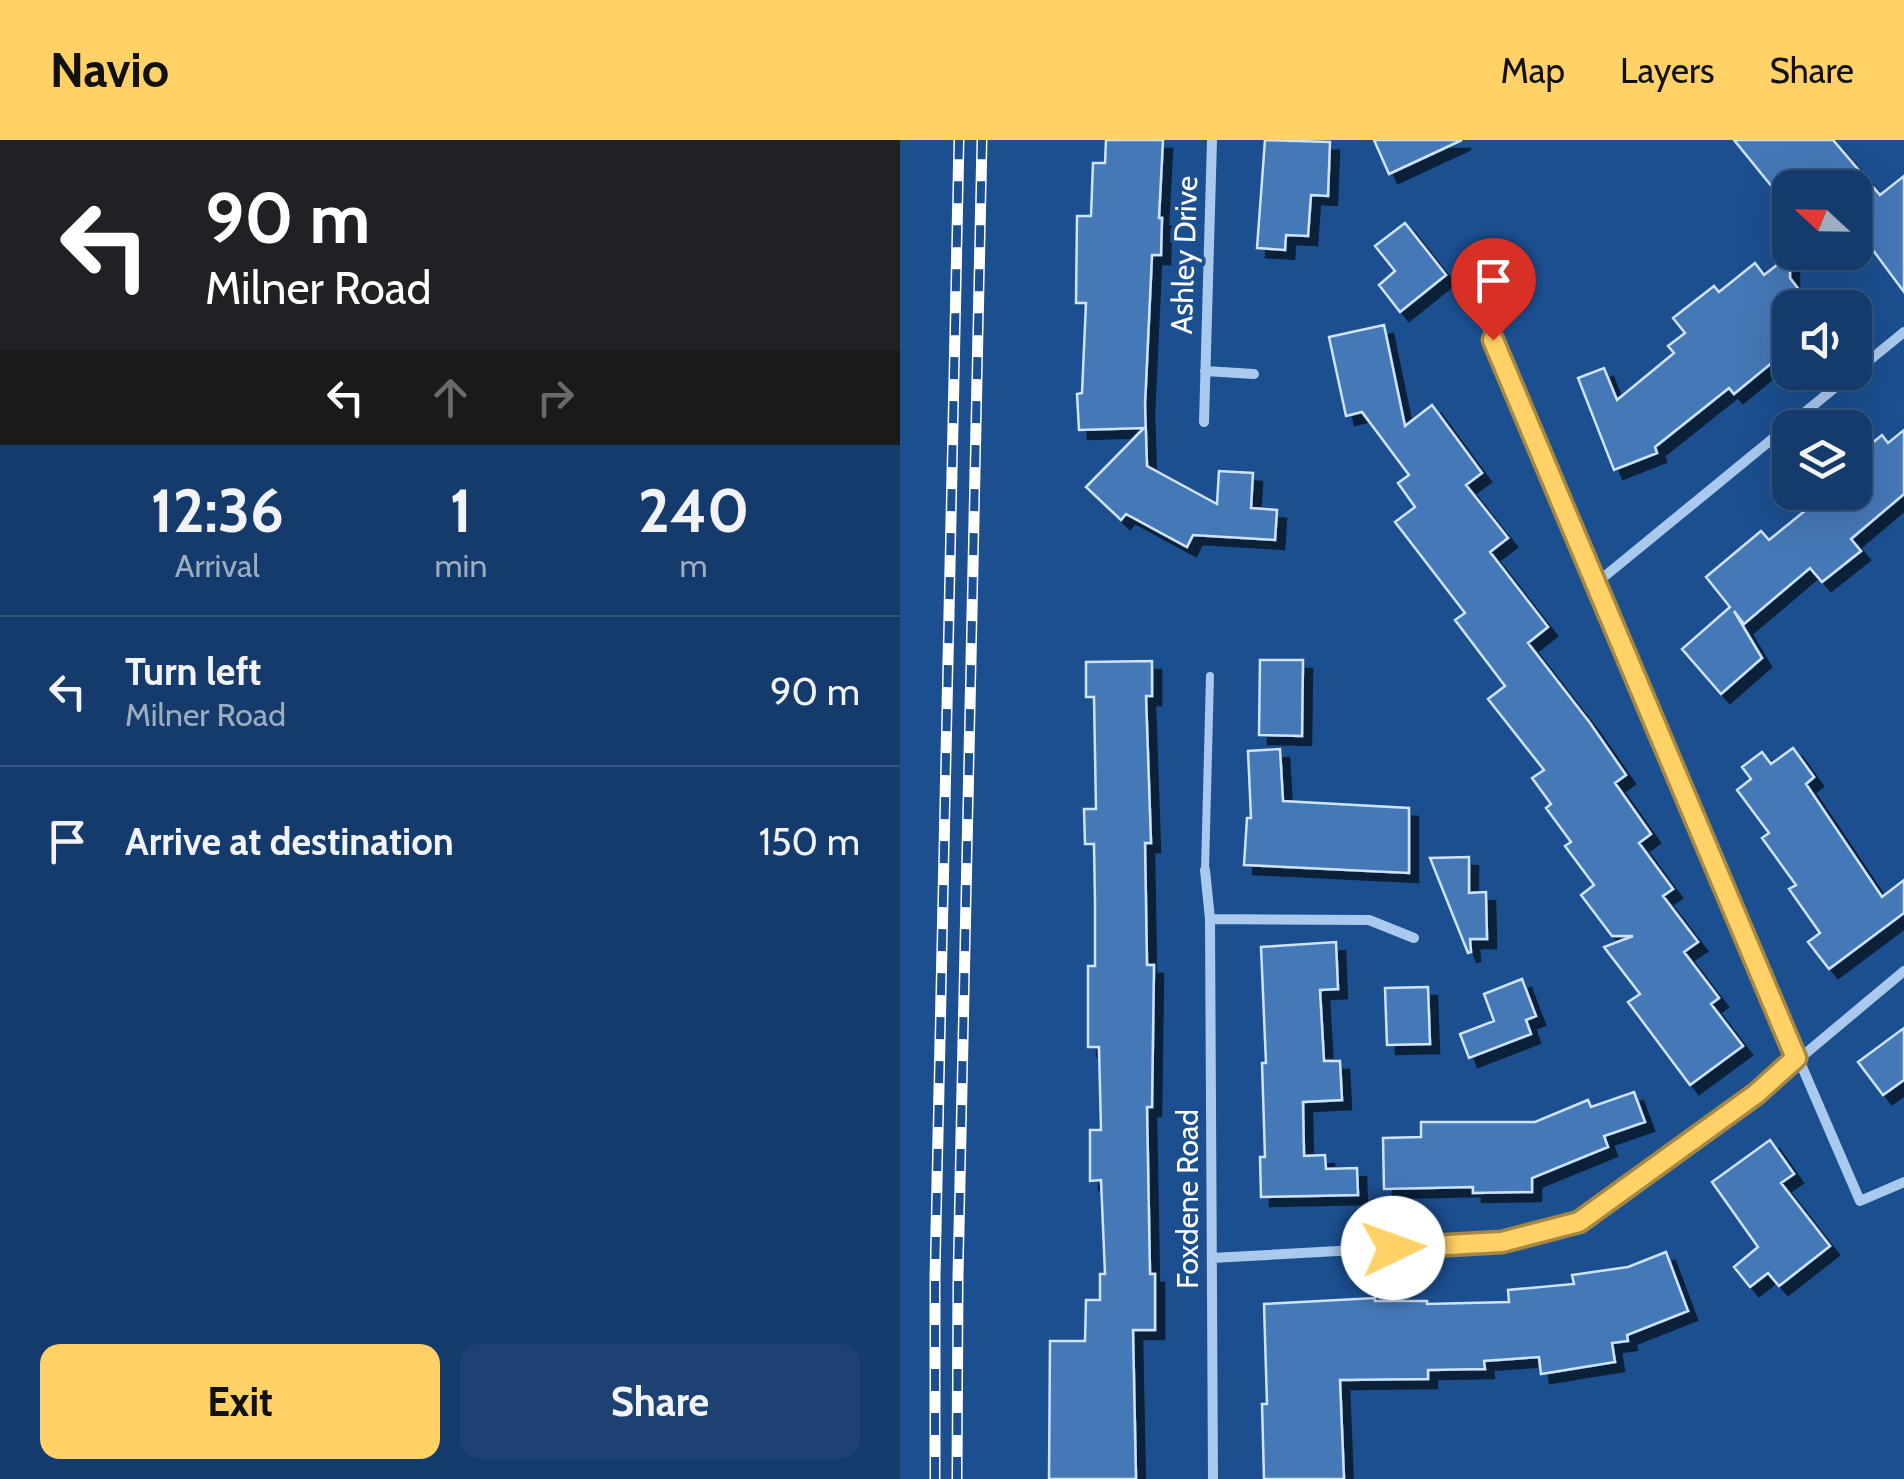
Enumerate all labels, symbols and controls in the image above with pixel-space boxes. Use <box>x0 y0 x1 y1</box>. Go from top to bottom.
text: Navio <box>50 41 169 99</box>
text: Map <box>1501 49 1565 92</box>
text: Layers <box>1620 49 1714 92</box>
text: Share <box>1769 49 1854 92</box>
north arrow <box>1772 170 1872 270</box>
map controls <box>1772 170 1872 510</box>
text: 90 m <box>205 175 370 261</box>
street label: Ashley Drive <box>1163 175 1205 335</box>
icon: left <box>40 180 170 310</box>
pin <box>1451 238 1536 341</box>
icon: arrive <box>1466 253 1521 308</box>
text: Milner Road <box>205 261 431 315</box>
button: sound <box>1772 290 1872 390</box>
icon: left <box>318 370 373 425</box>
icon: ahead <box>423 370 478 425</box>
icon: right <box>528 370 583 425</box>
button: layers <box>1772 410 1872 510</box>
text: 12:36 <box>151 474 284 547</box>
text: 1 <box>450 474 472 547</box>
text: 240 <box>638 474 749 547</box>
text: Arrival <box>175 546 260 585</box>
text: min <box>435 546 487 585</box>
text: m <box>680 546 708 585</box>
text: Turn left <box>125 648 261 695</box>
icon: left <box>40 664 95 719</box>
text: 90 m <box>770 668 860 715</box>
text: Milner Road <box>125 695 286 734</box>
icon: arrive <box>40 814 95 869</box>
text: Arrive at destination <box>125 818 454 865</box>
text: 150 m <box>759 818 860 865</box>
street label: Foxdene Road <box>1169 1109 1206 1289</box>
position arrow <box>1341 1196 1445 1300</box>
button: Exit <box>40 1344 440 1459</box>
button: Share <box>460 1344 860 1459</box>

